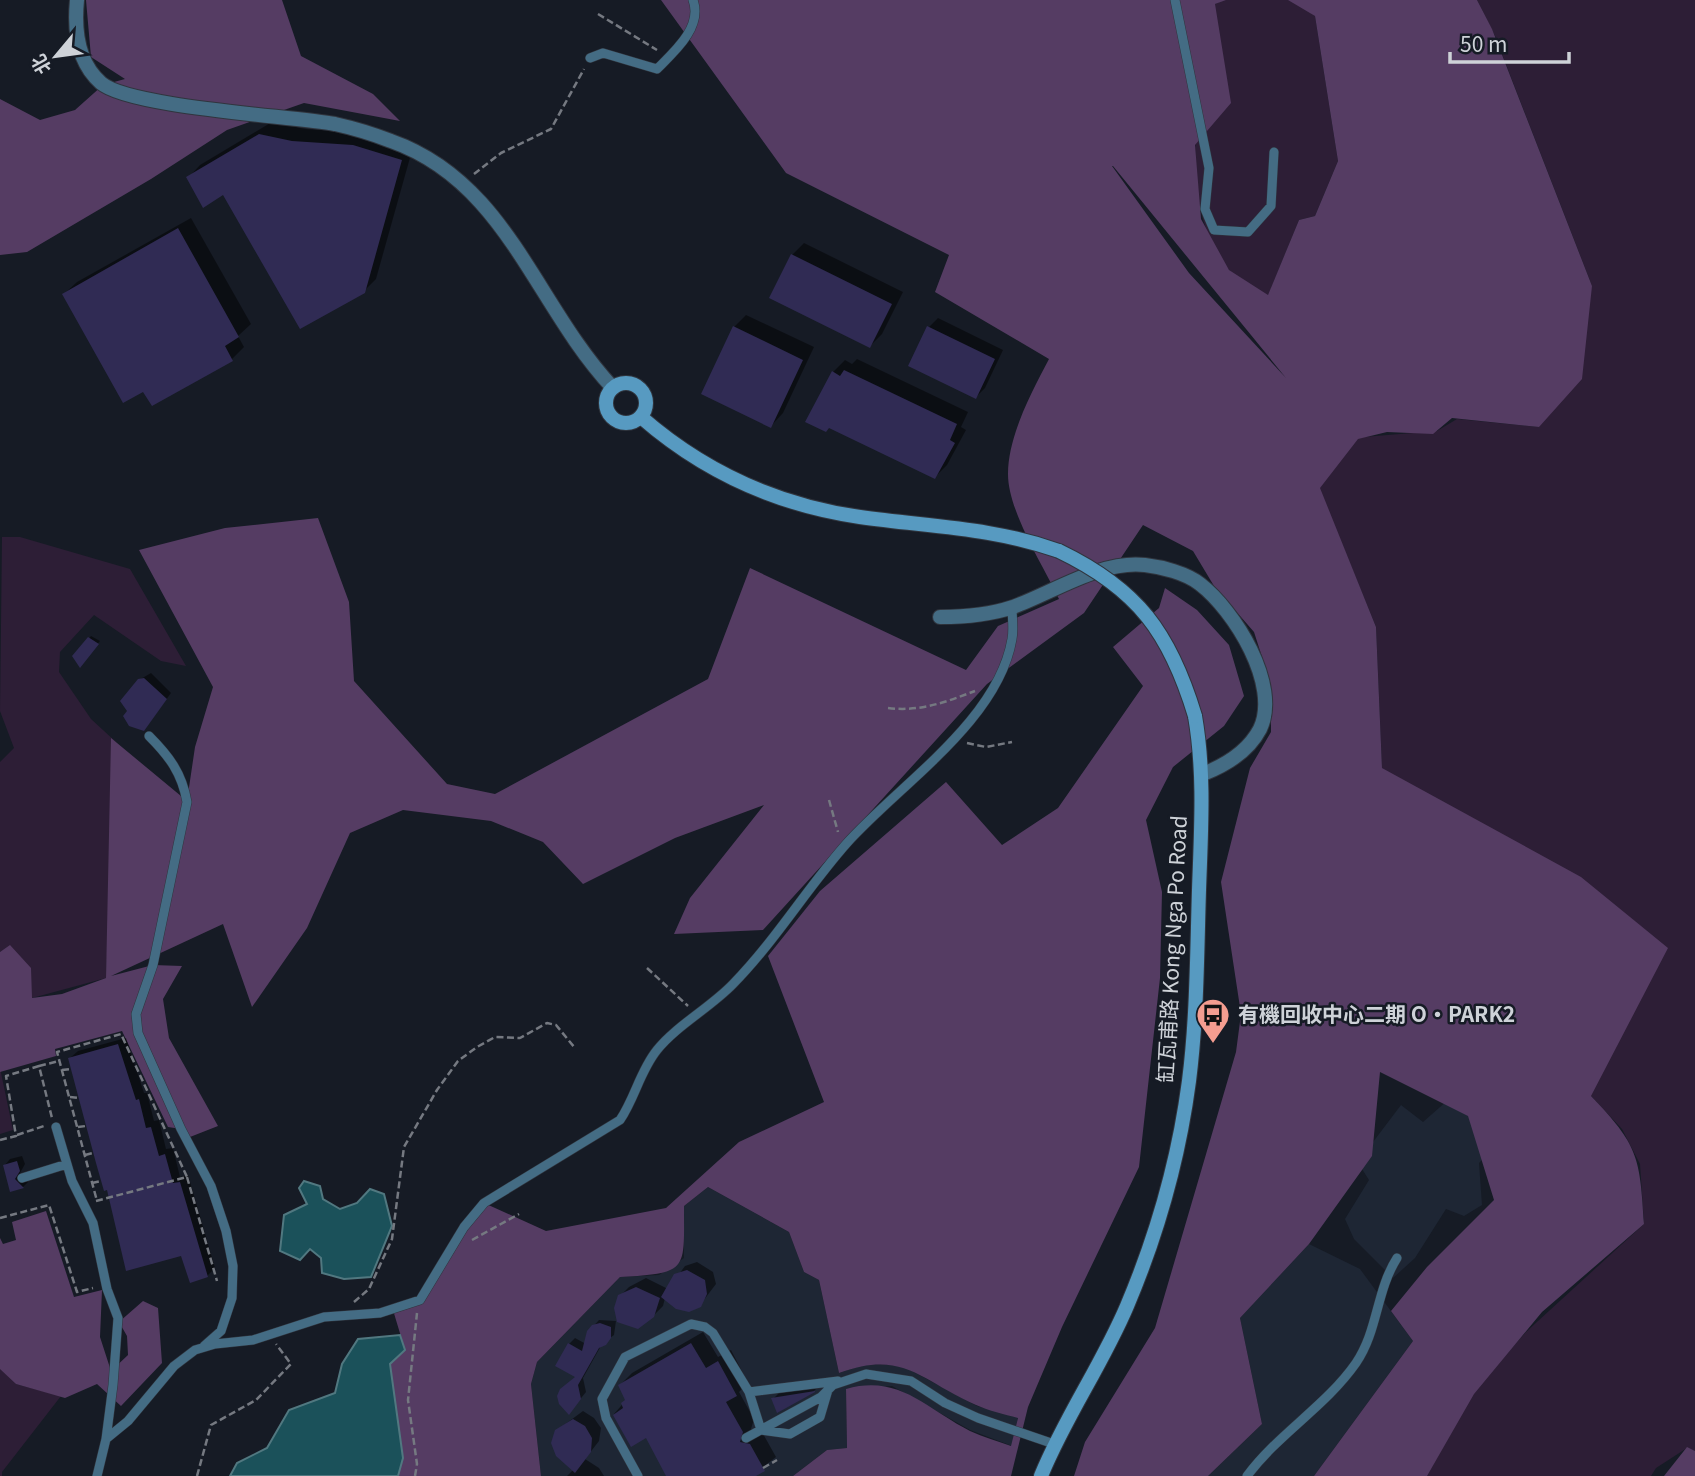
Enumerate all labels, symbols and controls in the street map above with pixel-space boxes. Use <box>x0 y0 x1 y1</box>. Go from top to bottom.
north arrow <box>21 21 91 91</box>
scale bar <box>1450 21 1569 65</box>
text: 50 m <box>1460 28 1507 58</box>
text: 北 <box>23 50 56 80</box>
street label: 缸瓦甫路 Kong Nga Po Road <box>1149 815 1193 1083</box>
bus stop icon: 有機回收中心二期 O·PARK2 <box>1194 996 1232 1045</box>
place label: 有機回收中心二期 O·PARK2 <box>1238 998 1515 1028</box>

